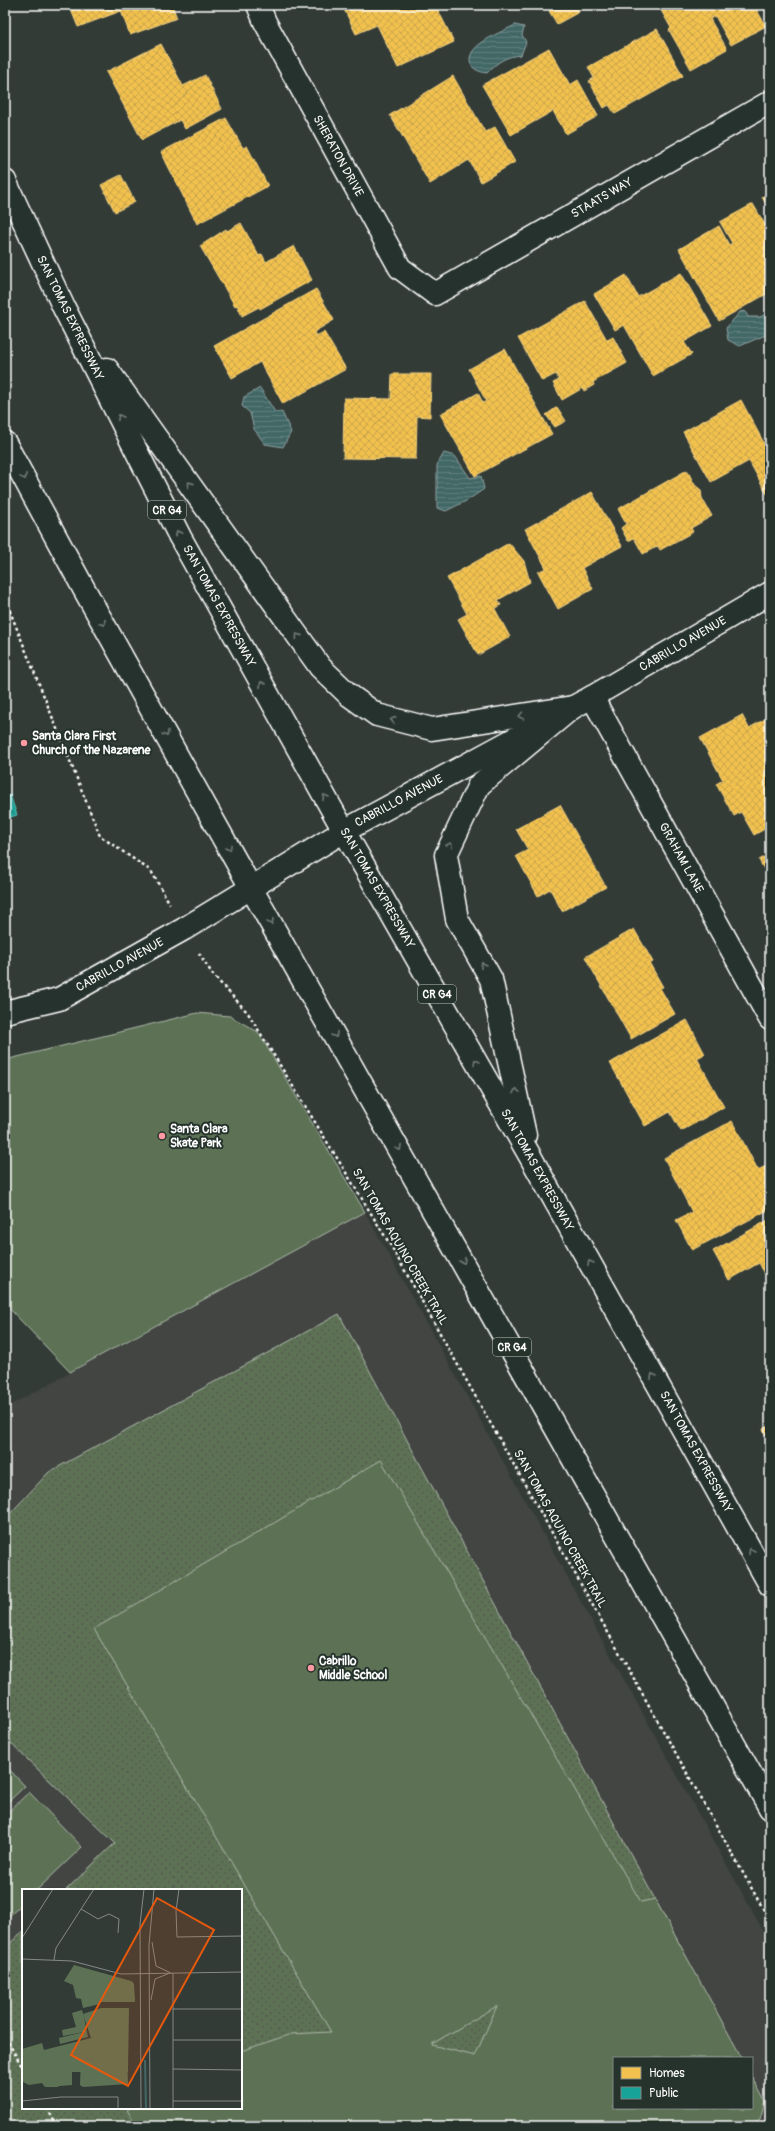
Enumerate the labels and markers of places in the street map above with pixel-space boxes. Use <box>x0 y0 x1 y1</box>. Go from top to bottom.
place label: Santa Clara First Church of the Nazarene <box>32 729 152 758</box>
marker: Santa Clara First Church of the Nazarene <box>19 738 29 748</box>
place label: Santa Clara Skate Park <box>170 1122 228 1151</box>
marker: Santa Clara Skate Park <box>157 1131 167 1141</box>
place label: Cabrillo Middle School <box>319 1654 388 1683</box>
marker: Cabrillo Middle School <box>306 1663 316 1673</box>

